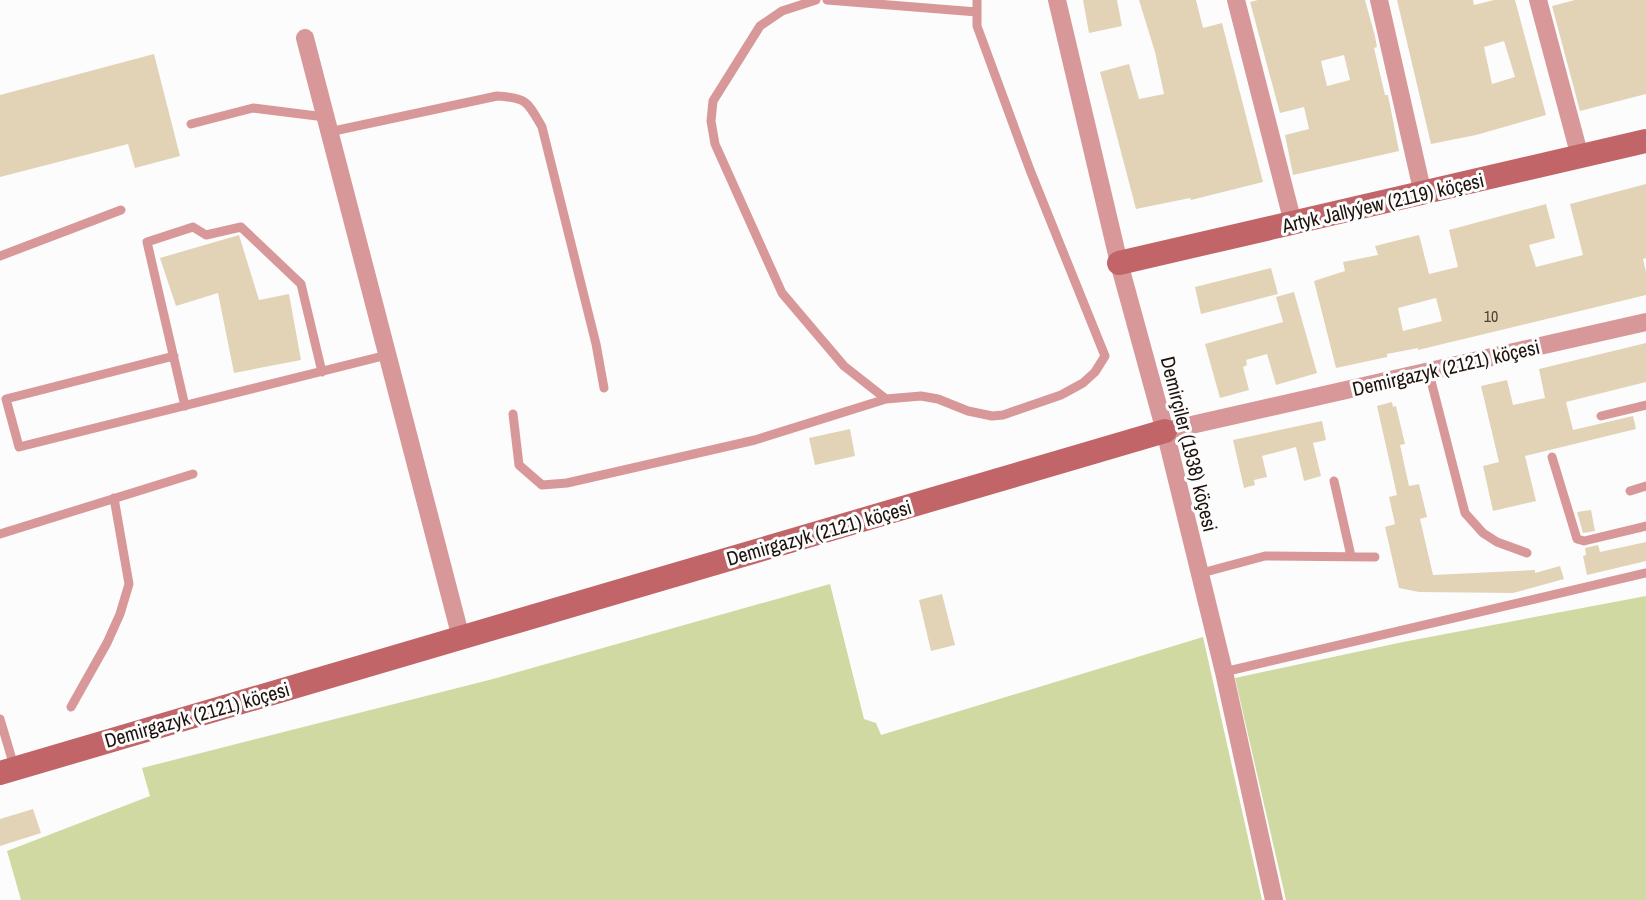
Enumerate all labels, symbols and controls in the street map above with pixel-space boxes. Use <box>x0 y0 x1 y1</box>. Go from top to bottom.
street label: Artyk Jallyýew (2119) köçesi <box>1278 166 1487 239</box>
house number: 10 <box>1484 305 1498 327</box>
street label: Demirgazyk (2121) köçesi <box>1350 333 1542 402</box>
street label: Demirçiler (1938) köçesi <box>1155 354 1224 534</box>
street label: Demirgazyk (2121) köçesi <box>723 493 915 572</box>
street label: Demirgazyk (2121) köçesi <box>101 675 293 754</box>

